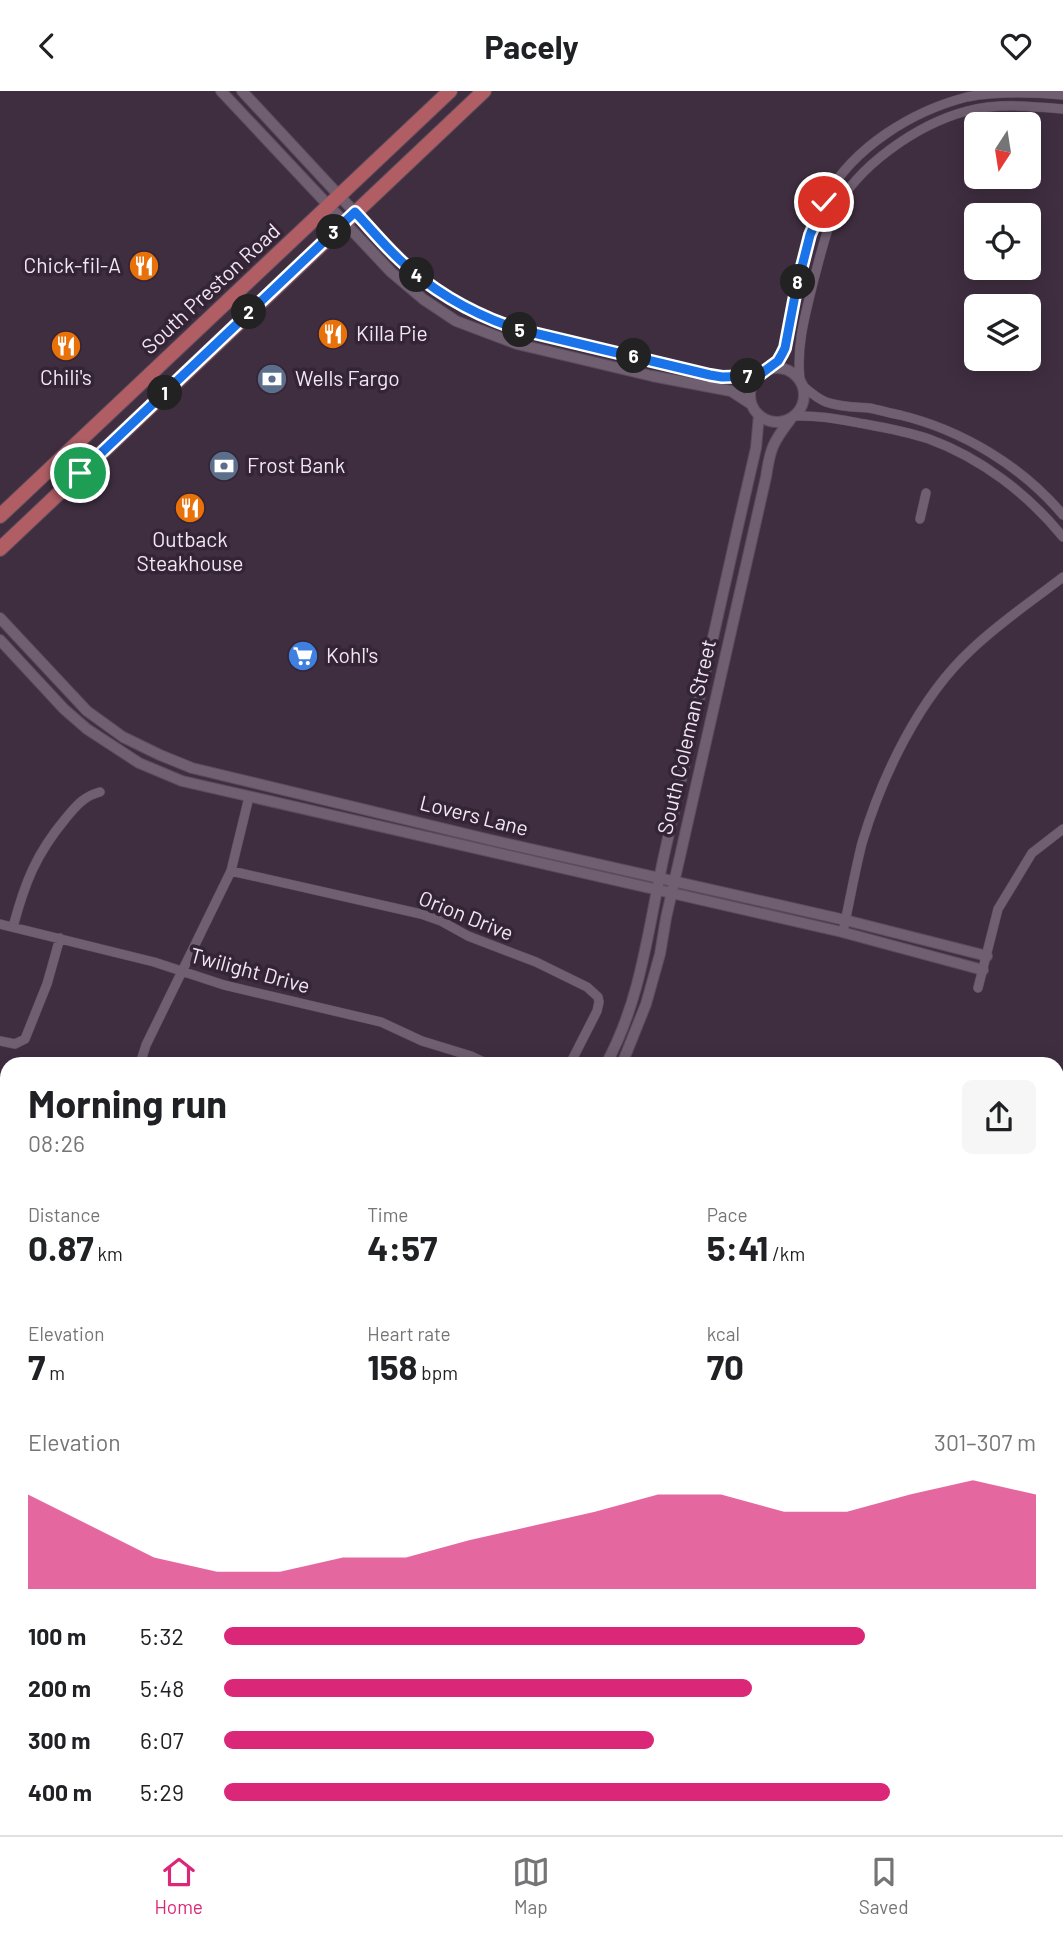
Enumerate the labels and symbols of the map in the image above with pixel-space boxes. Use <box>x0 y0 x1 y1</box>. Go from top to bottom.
north arrow <box>964 112 1041 189</box>
pin <box>794 172 854 232</box>
pin: 3 <box>316 215 352 249</box>
street label: South Preston Road <box>136 217 284 358</box>
restaurant icon: Chick-fil-A <box>127 249 161 283</box>
place label: Chick-fil-A <box>24 252 121 277</box>
pin: 4 <box>400 257 434 293</box>
pin: 8 <box>780 265 816 299</box>
pin: 2 <box>232 295 266 329</box>
pin: 5 <box>503 313 538 347</box>
restaurant icon: Killa Pie <box>316 317 350 351</box>
place label: Killa Pie <box>356 320 428 345</box>
restaurant icon: Chili's <box>49 329 83 363</box>
pin: 6 <box>616 338 652 373</box>
pin: 7 <box>730 359 766 393</box>
bank icon: Wells Fargo <box>255 362 289 396</box>
place label: Chili's <box>40 364 92 389</box>
place label: Wells Fargo <box>295 365 400 390</box>
pin: 1 <box>148 375 182 411</box>
pin <box>50 443 110 503</box>
bank icon: Frost Bank <box>207 449 241 483</box>
place label: Frost Bank <box>247 452 345 477</box>
restaurant icon: Outback Steakhouse <box>173 491 207 525</box>
place label: Outback Steakhouse <box>136 526 244 575</box>
street label: South Coleman Street <box>651 637 720 837</box>
supermarket icon: Kohl's <box>286 639 320 673</box>
place label: Kohl's <box>326 642 378 667</box>
street label: Lovers Lane <box>418 789 531 840</box>
street label: Orion Drive <box>416 884 518 945</box>
street label: Twilight Drive <box>188 942 313 998</box>

